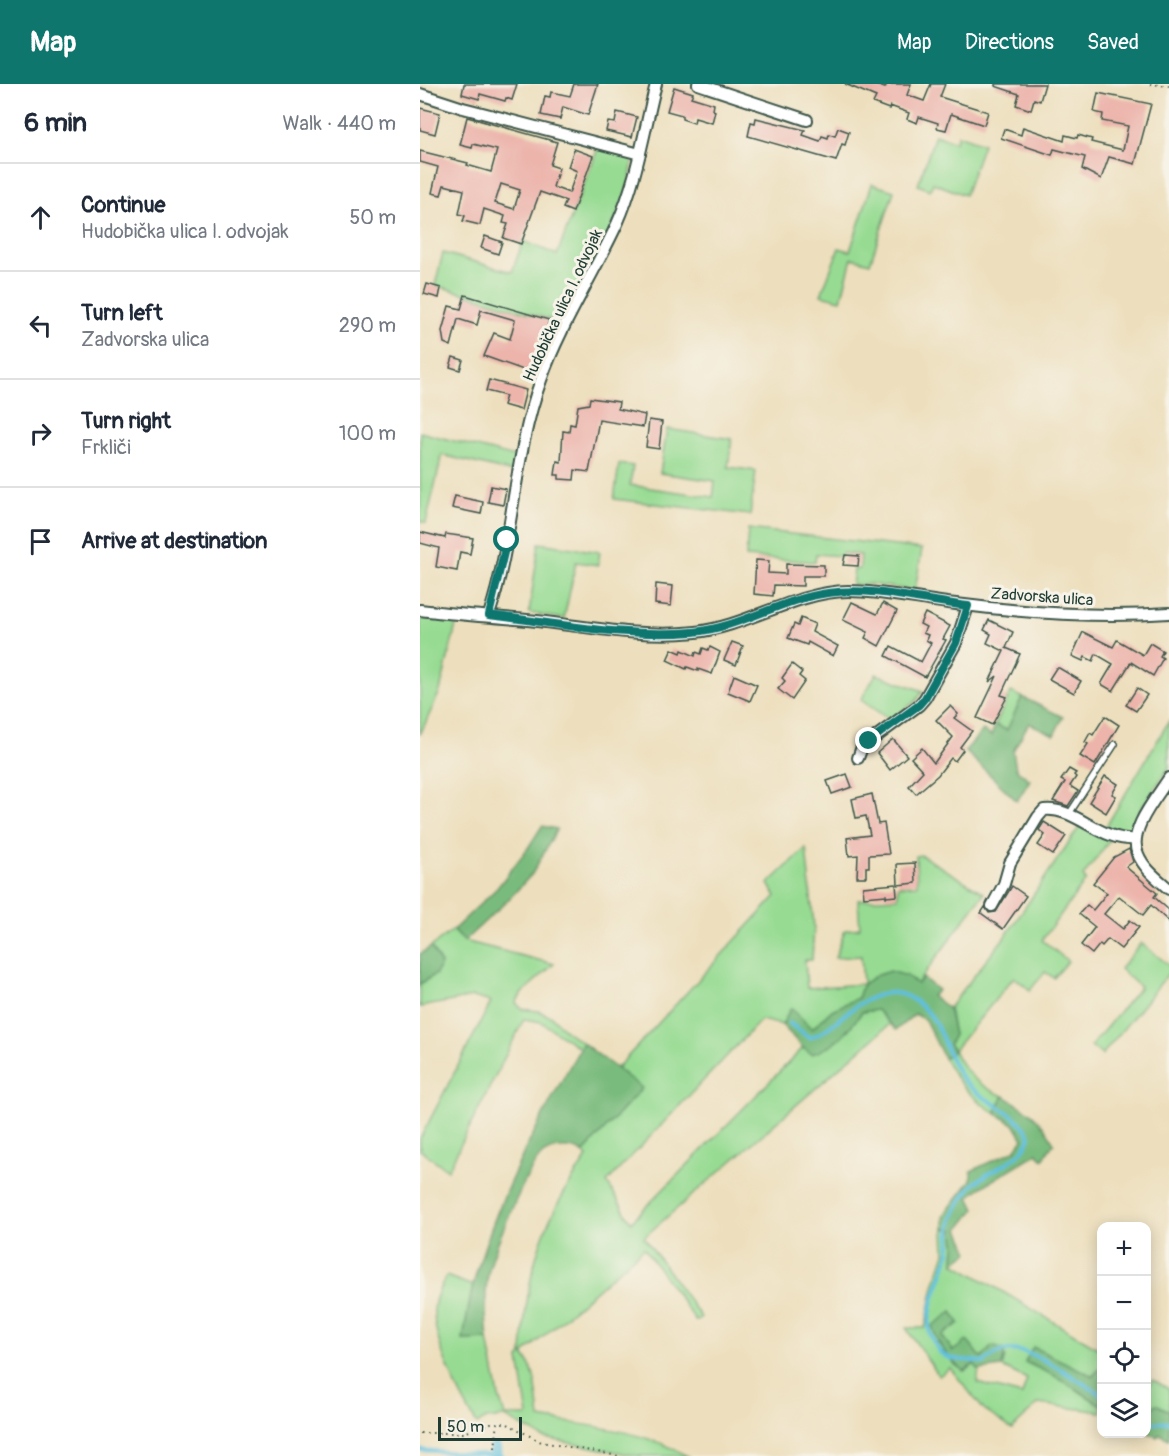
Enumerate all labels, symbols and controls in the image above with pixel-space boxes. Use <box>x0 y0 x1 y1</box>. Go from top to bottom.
text: Map <box>30 25 76 60</box>
text: Map <box>897 29 932 56</box>
text: Directions <box>965 29 1054 56</box>
text: Saved <box>1087 29 1139 56</box>
text: 6 min <box>24 107 87 139</box>
text: Walk · 440 m <box>282 111 396 136</box>
text: Continue <box>81 191 165 219</box>
icon: ahead <box>24 201 57 234</box>
text: 50 m <box>349 205 396 230</box>
text: Hudobička ulica I. odvojak <box>81 219 289 244</box>
street label: Hudobička ulica I. odvojak <box>519 226 607 385</box>
text: Turn left <box>81 299 163 327</box>
icon: left <box>24 309 57 342</box>
text: 290 m <box>339 313 396 338</box>
text: Zadvorska ulica <box>81 327 209 352</box>
text: Turn right <box>81 407 171 435</box>
icon: right <box>24 417 57 450</box>
text: 100 m <box>339 421 396 446</box>
text: Frkliči <box>81 435 131 460</box>
icon: arrive <box>24 525 57 558</box>
route start <box>493 526 519 552</box>
text: Arrive at destination <box>81 527 267 555</box>
street label: Zadvorska ulica <box>990 583 1094 611</box>
route end <box>855 727 881 753</box>
map controls <box>1097 1222 1151 1438</box>
button: + <box>1097 1222 1151 1276</box>
button: − <box>1097 1276 1151 1330</box>
button: locate <box>1097 1330 1151 1384</box>
button: layers <box>1097 1384 1151 1438</box>
scale bar <box>438 1414 522 1442</box>
text: 50 m <box>447 1417 484 1437</box>

